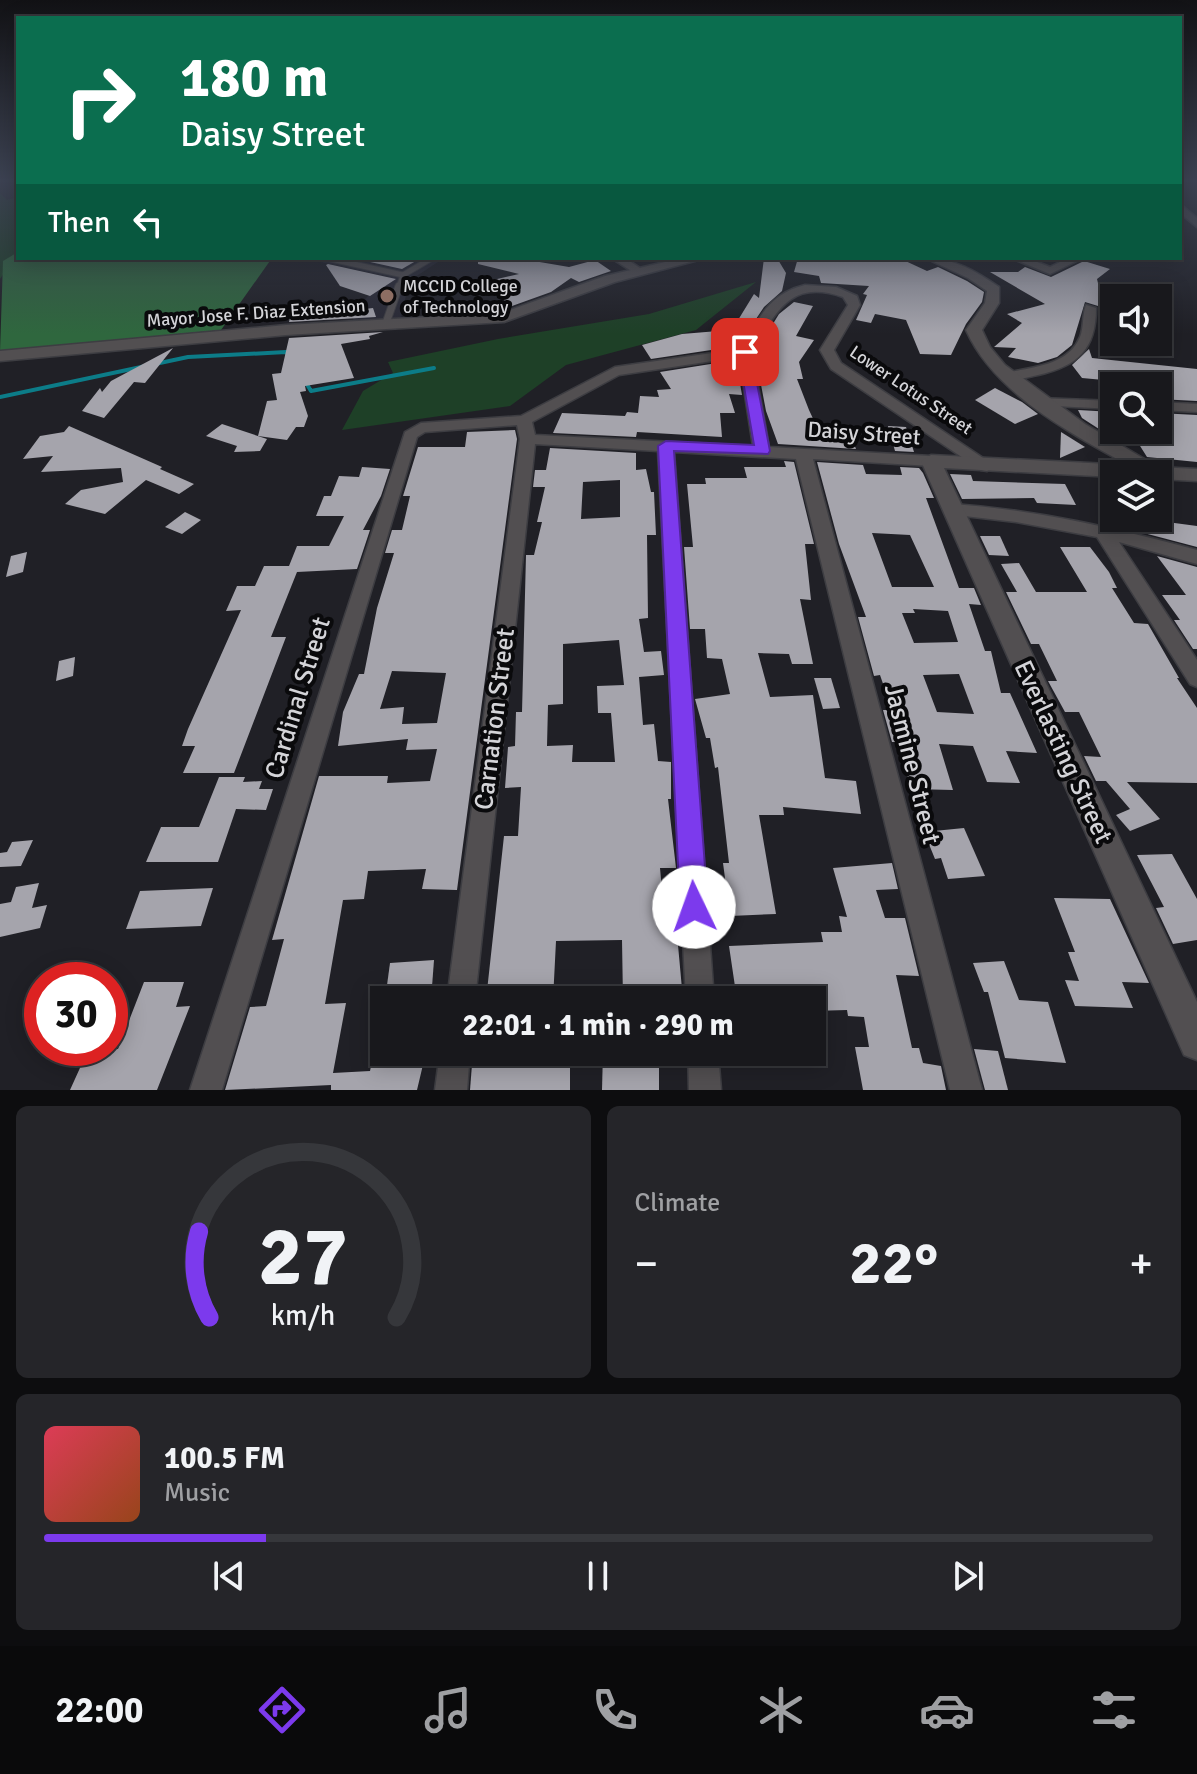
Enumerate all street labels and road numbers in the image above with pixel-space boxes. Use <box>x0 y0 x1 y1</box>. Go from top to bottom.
street label: Mayor Jose F. Diaz Extension <box>146 294 366 332</box>
street label: Lower Lotus Street <box>845 341 977 439</box>
street label: Daisy Street <box>807 416 922 450</box>
street label: Cardinal Street <box>258 613 338 783</box>
street label: Carnation Street <box>468 626 522 812</box>
street label: Everlasting Street <box>1007 655 1119 849</box>
street label: Jasmine Street <box>877 681 947 847</box>

